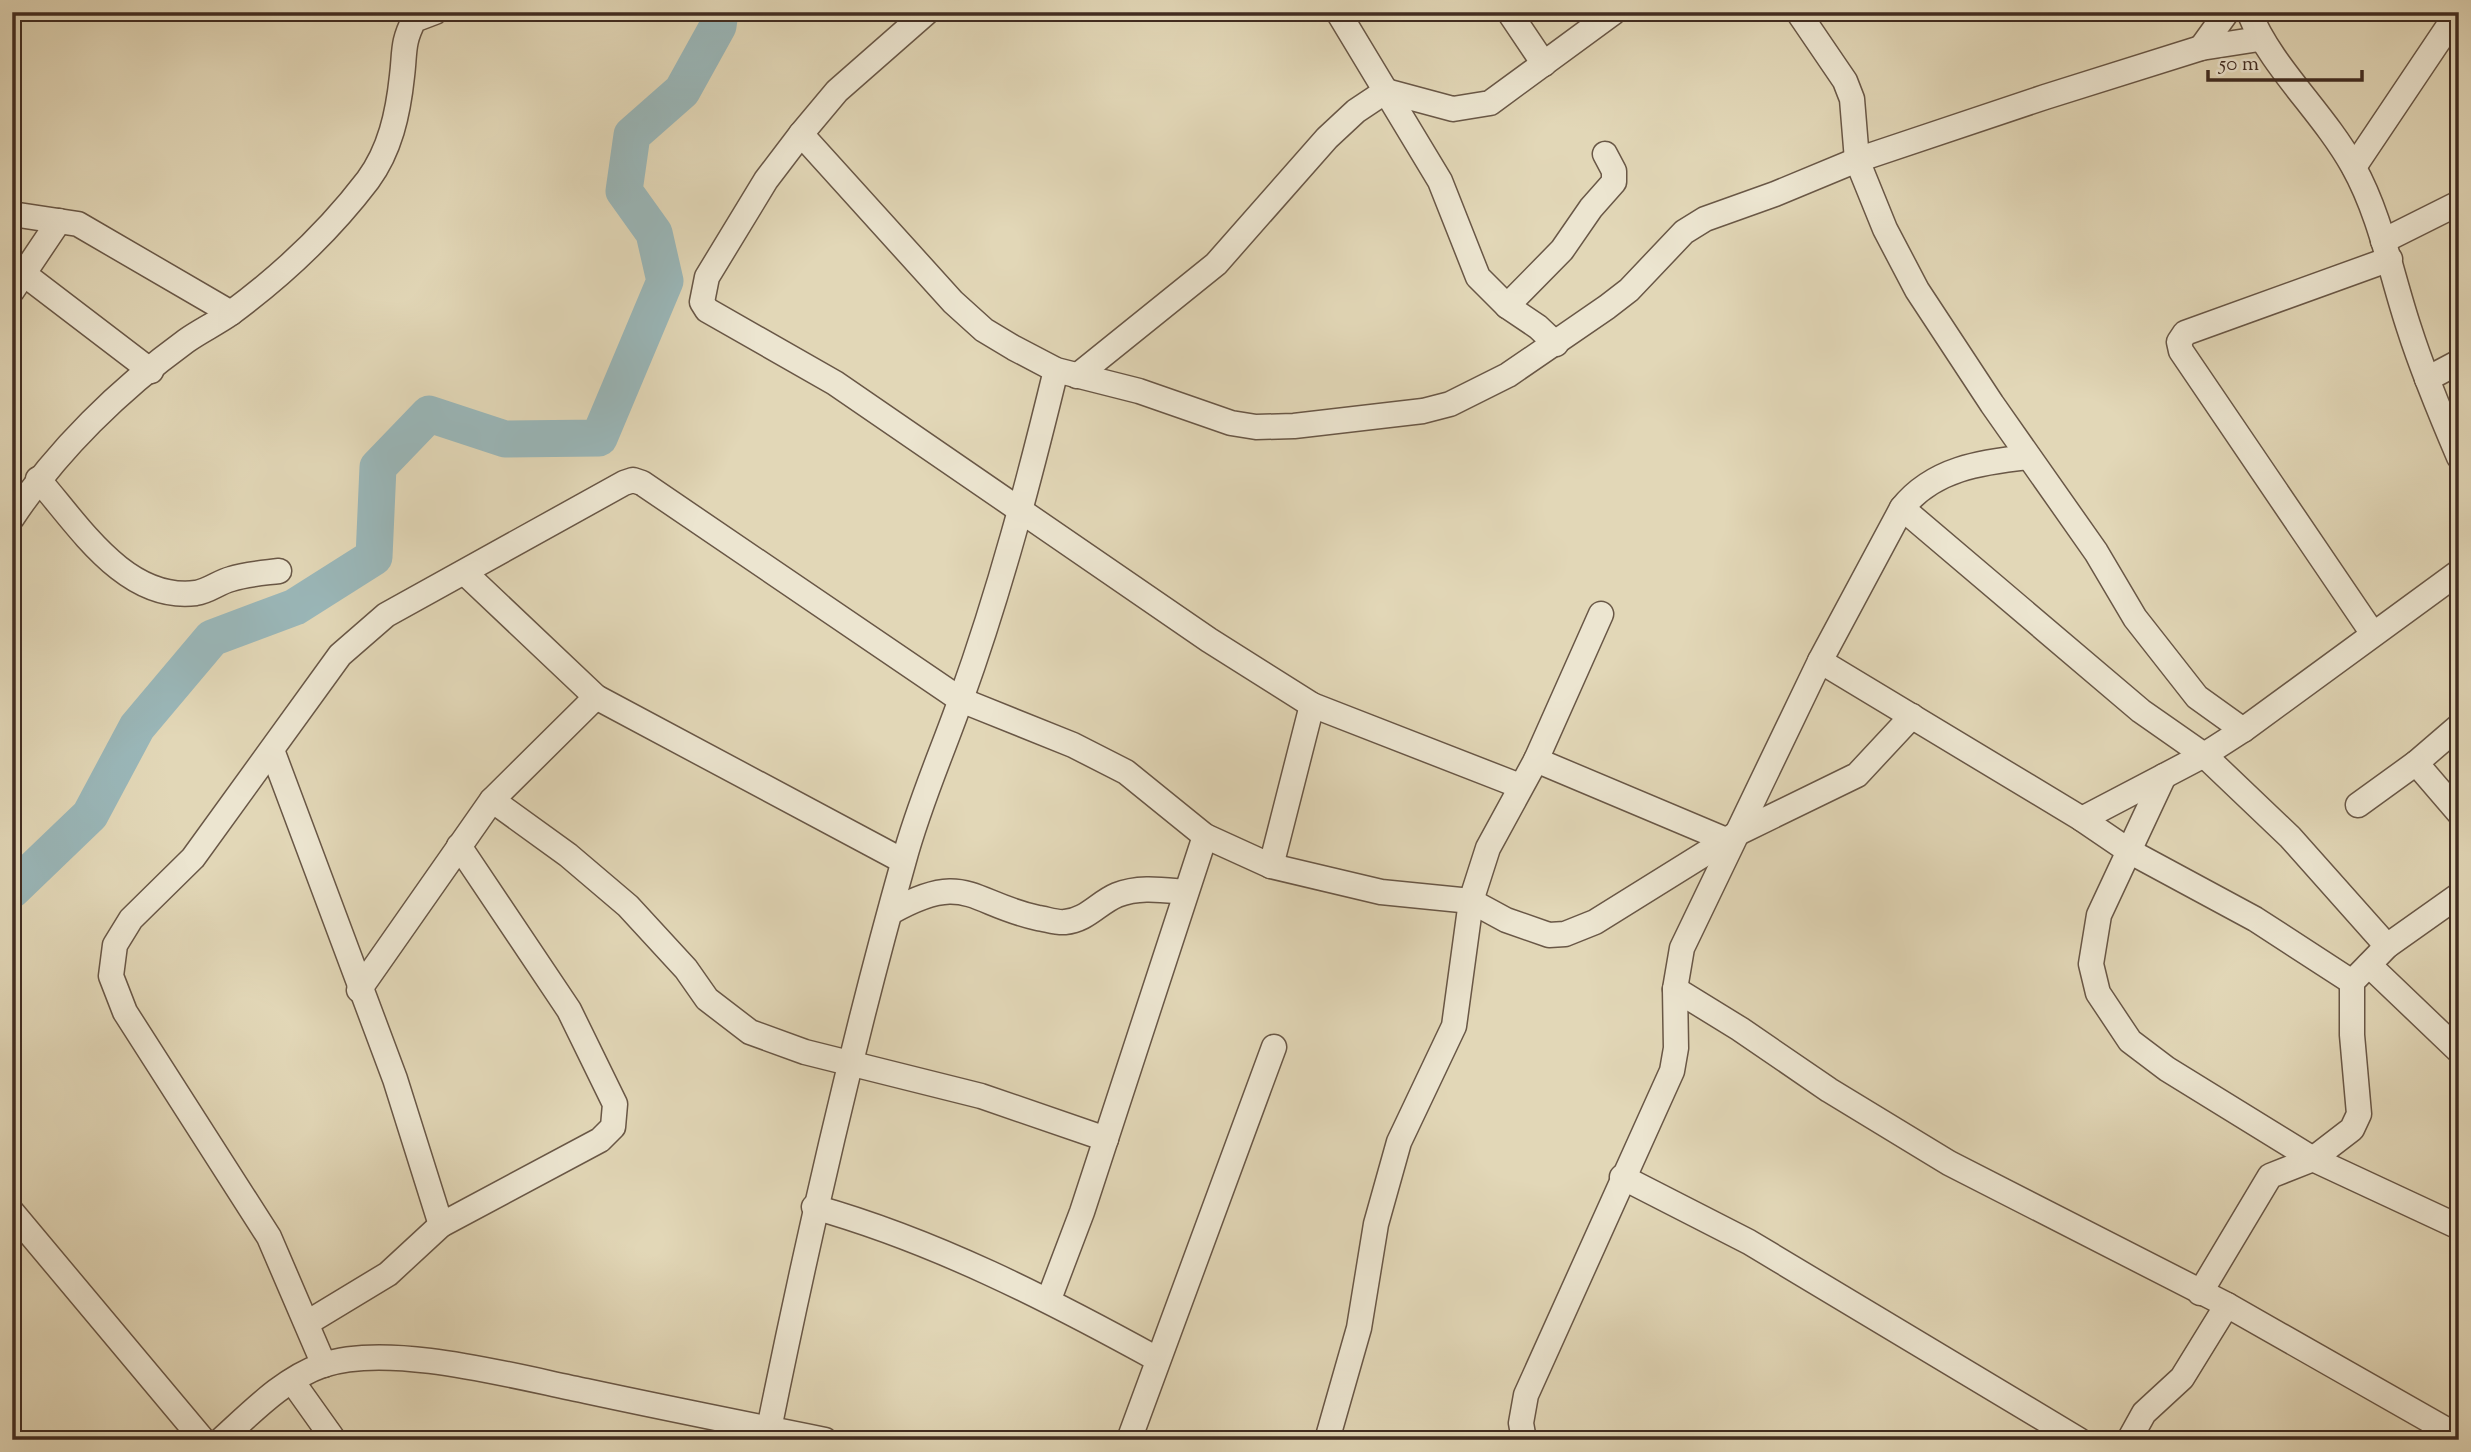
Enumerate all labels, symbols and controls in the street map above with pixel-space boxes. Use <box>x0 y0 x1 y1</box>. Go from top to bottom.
scale bar <box>2208 38 2362 82</box>
text: 50 m <box>2218 50 2259 80</box>

